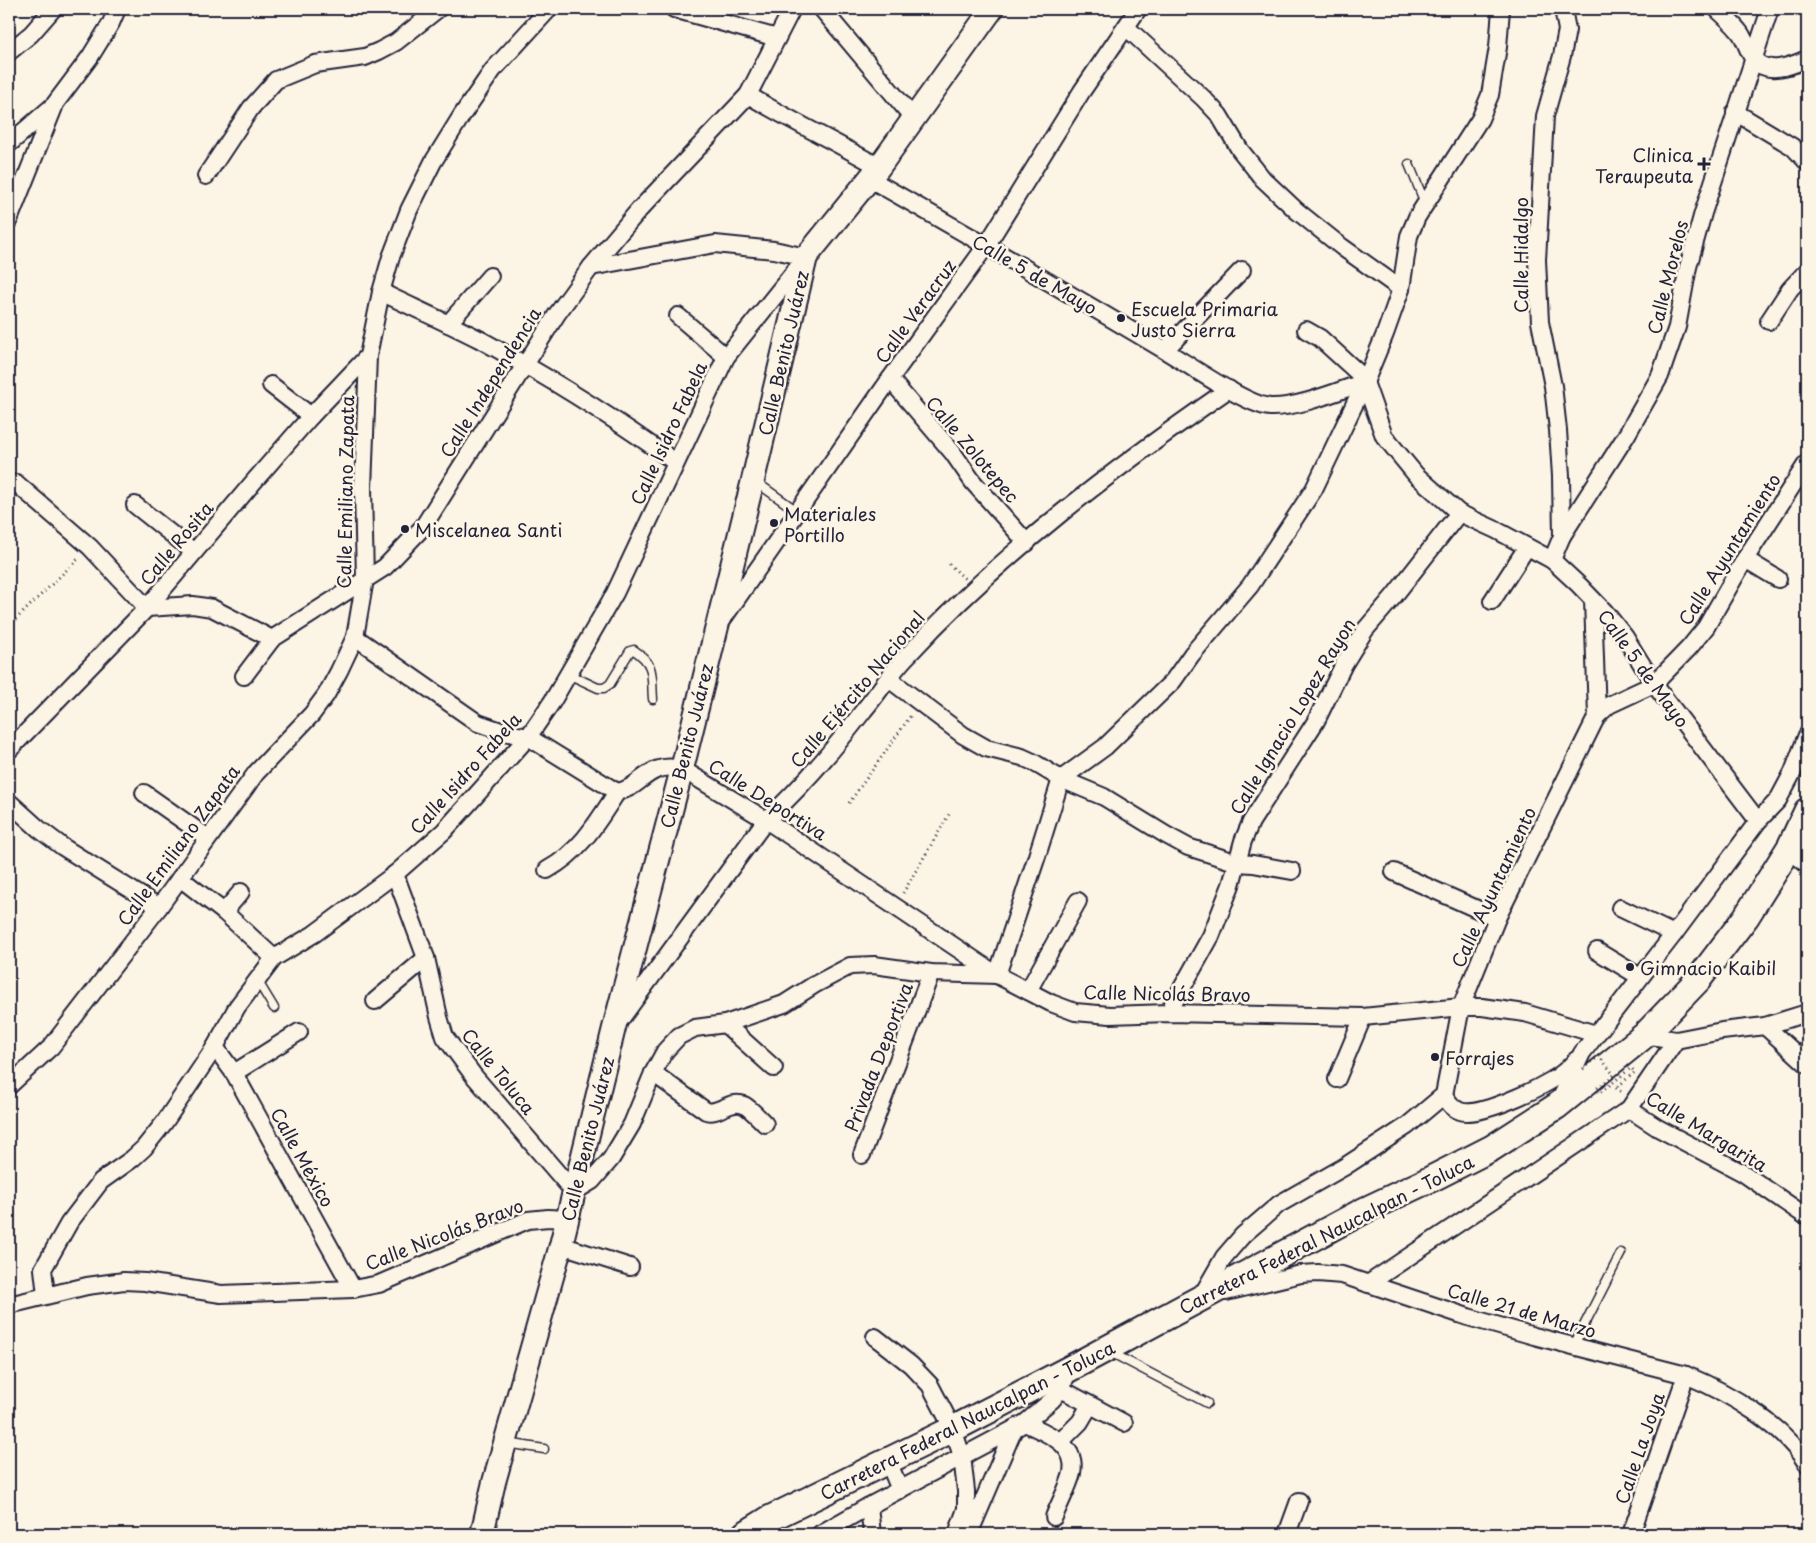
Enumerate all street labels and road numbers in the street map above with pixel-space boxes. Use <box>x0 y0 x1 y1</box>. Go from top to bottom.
street label: Calle Hidalgo <box>1507 197 1534 313</box>
street label: Calle Morelos <box>1640 217 1694 337</box>
street label: Calle 5 de Mayo <box>968 227 1102 321</box>
street label: Calle Veracruz <box>868 253 962 369</box>
street label: Calle Benito Juárez <box>751 267 815 438</box>
street label: Calle Independencia <box>433 302 547 462</box>
street label: Calle Isidro Fabela <box>623 356 713 509</box>
street label: Calle Zolotepec <box>920 390 1026 508</box>
street label: Calle Emiliano Zapata <box>330 394 360 589</box>
street label: Calle Ayuntamiento <box>1671 468 1787 630</box>
street label: Calle Rosita <box>133 495 220 591</box>
street label: Calle 5 de Mayo <box>1592 603 1696 733</box>
street label: Calle Ejército Nacional <box>783 605 931 773</box>
street label: Calle Ignacio Lopez Rayon <box>1222 613 1362 819</box>
street label: Calle Benito Juárez <box>653 661 720 831</box>
street label: Calle Isidro Fabela <box>403 706 528 840</box>
street label: Calle Deportiva <box>703 752 833 847</box>
street label: Calle Emiliano Zapata <box>110 758 246 931</box>
street label: Calle Ayuntamiento <box>1444 802 1542 972</box>
street label: Privada Deportiva <box>837 978 919 1136</box>
street label: Calle Nicolás Bravo <box>1083 978 1251 1008</box>
street label: Calle Toluca <box>456 1022 543 1121</box>
street label: Calle Benito Juárez <box>554 1054 621 1224</box>
street label: Calle Margarita <box>1641 1084 1773 1178</box>
street label: Calle México <box>264 1102 342 1212</box>
street label: Carretera Federal Naucalpan - Toluca <box>1174 1147 1479 1320</box>
street label: Calle Nicolás Bravo <box>361 1191 527 1277</box>
street label: Calle 21 de Marzo <box>1444 1276 1600 1344</box>
street label: Carretera Federal Naucalpan - Toluca <box>815 1333 1120 1506</box>
street label: Calle La Joya <box>1607 1388 1671 1507</box>

